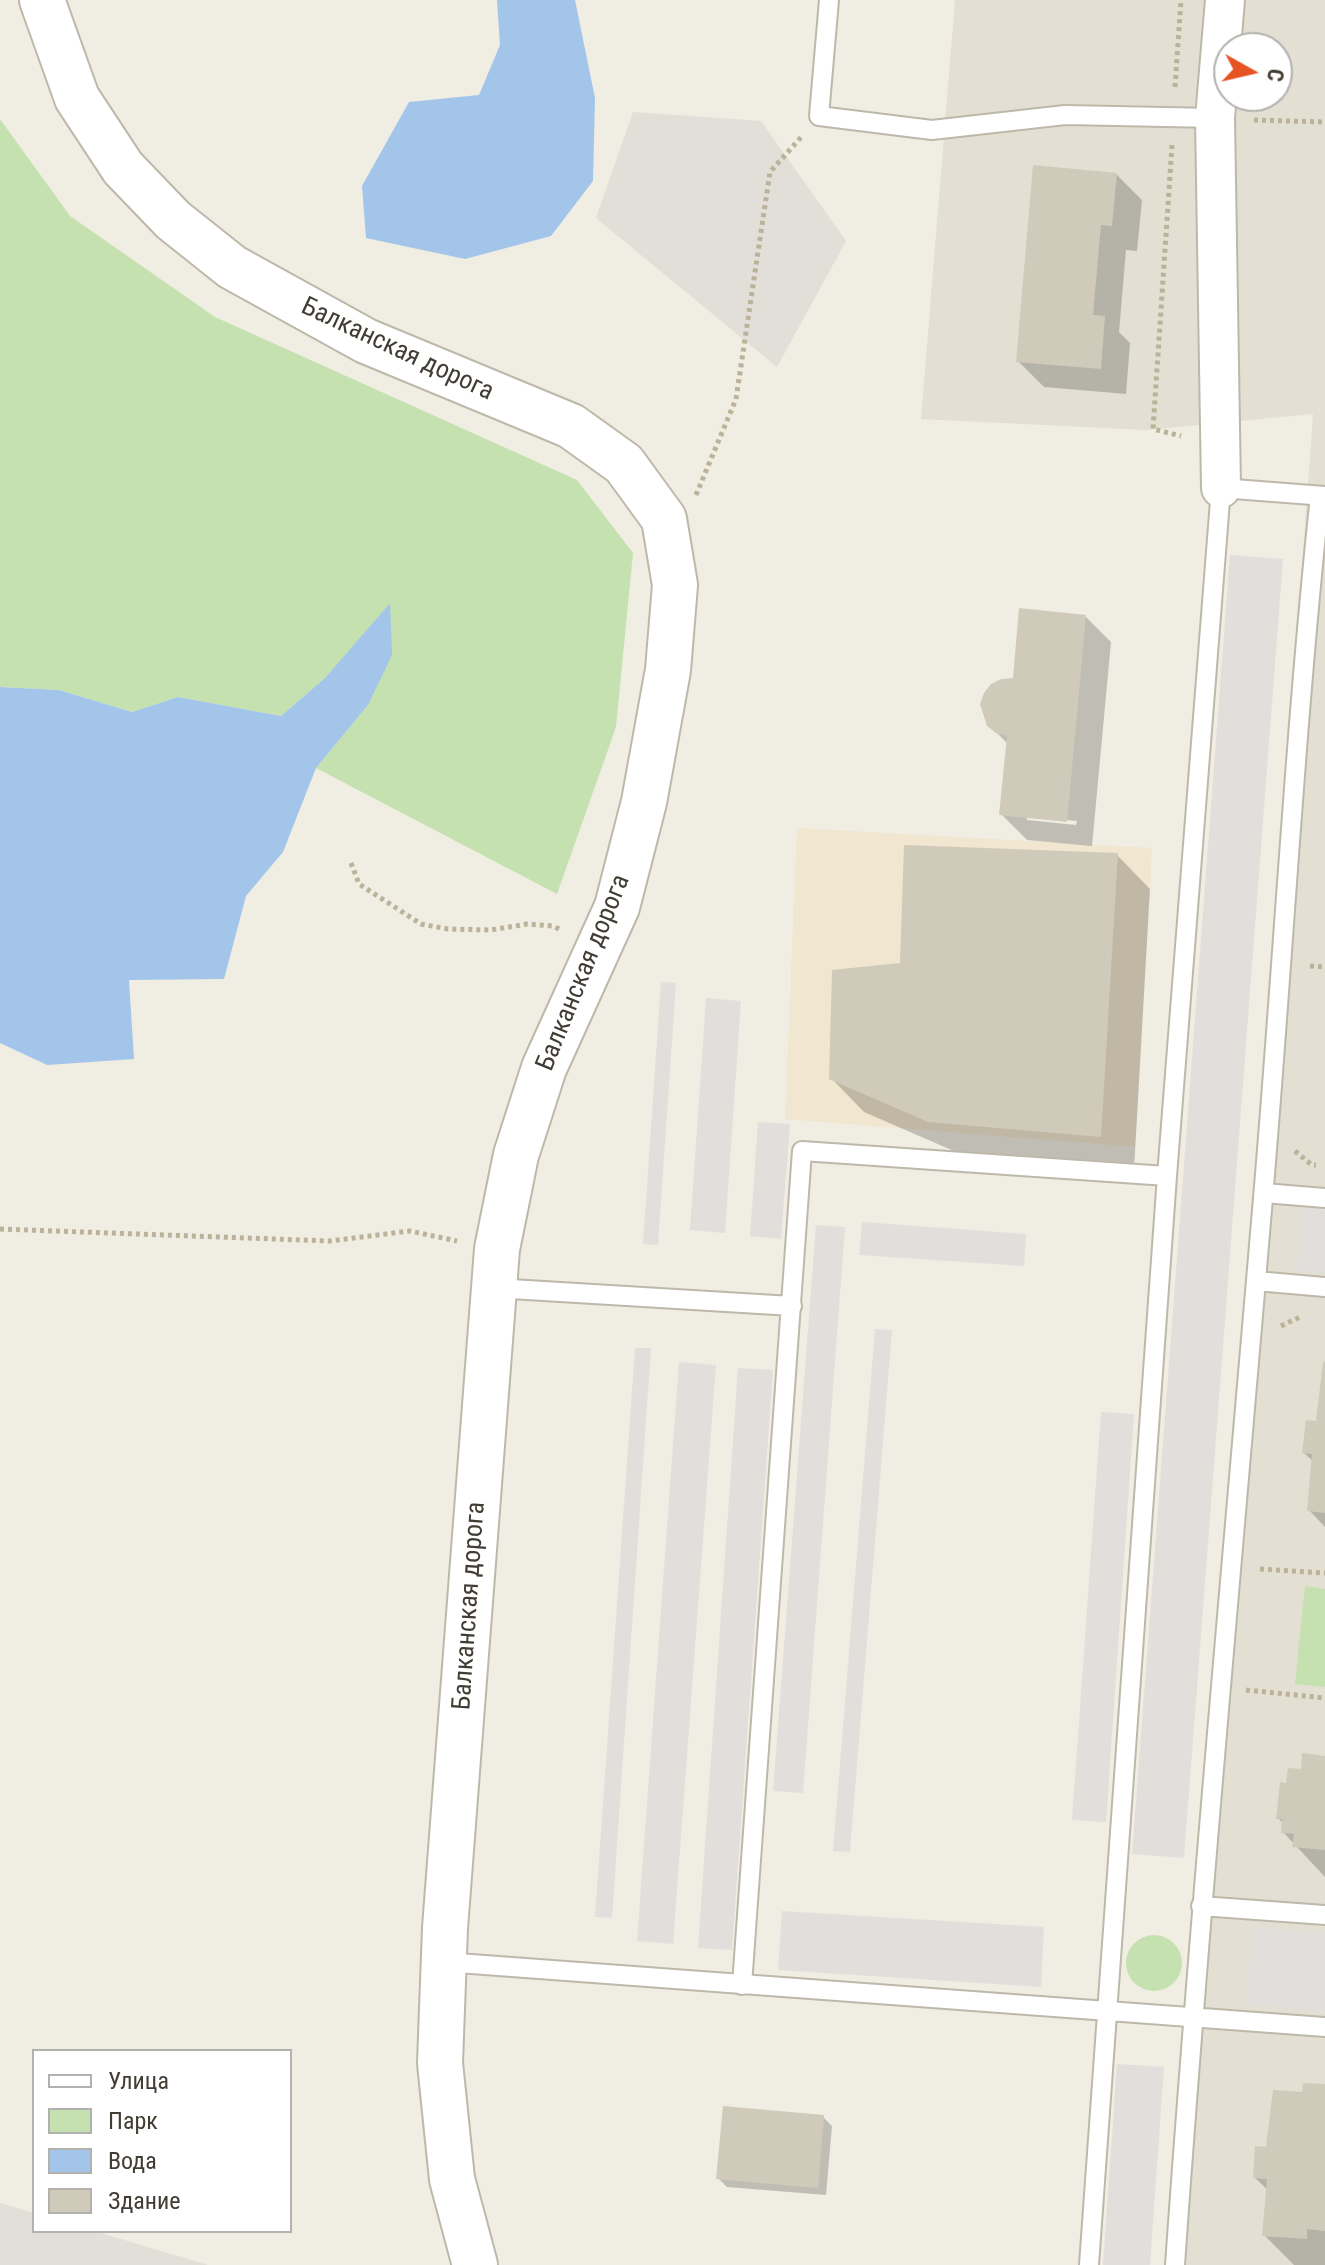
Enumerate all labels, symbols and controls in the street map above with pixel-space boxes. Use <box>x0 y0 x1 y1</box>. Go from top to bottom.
north arrow <box>1213 32 1293 112</box>
text: С <box>1262 67 1289 83</box>
street label: Балканская дорога <box>296 292 498 408</box>
street label: Балканская дорога <box>530 870 638 1076</box>
street label: Балканская дорога <box>447 1501 493 1711</box>
legend <box>32 2049 292 2233</box>
text: Улица <box>108 2067 169 2095</box>
text: Парк <box>108 2107 158 2135</box>
text: Вода <box>108 2147 157 2175</box>
text: Здание <box>108 2187 180 2215</box>

